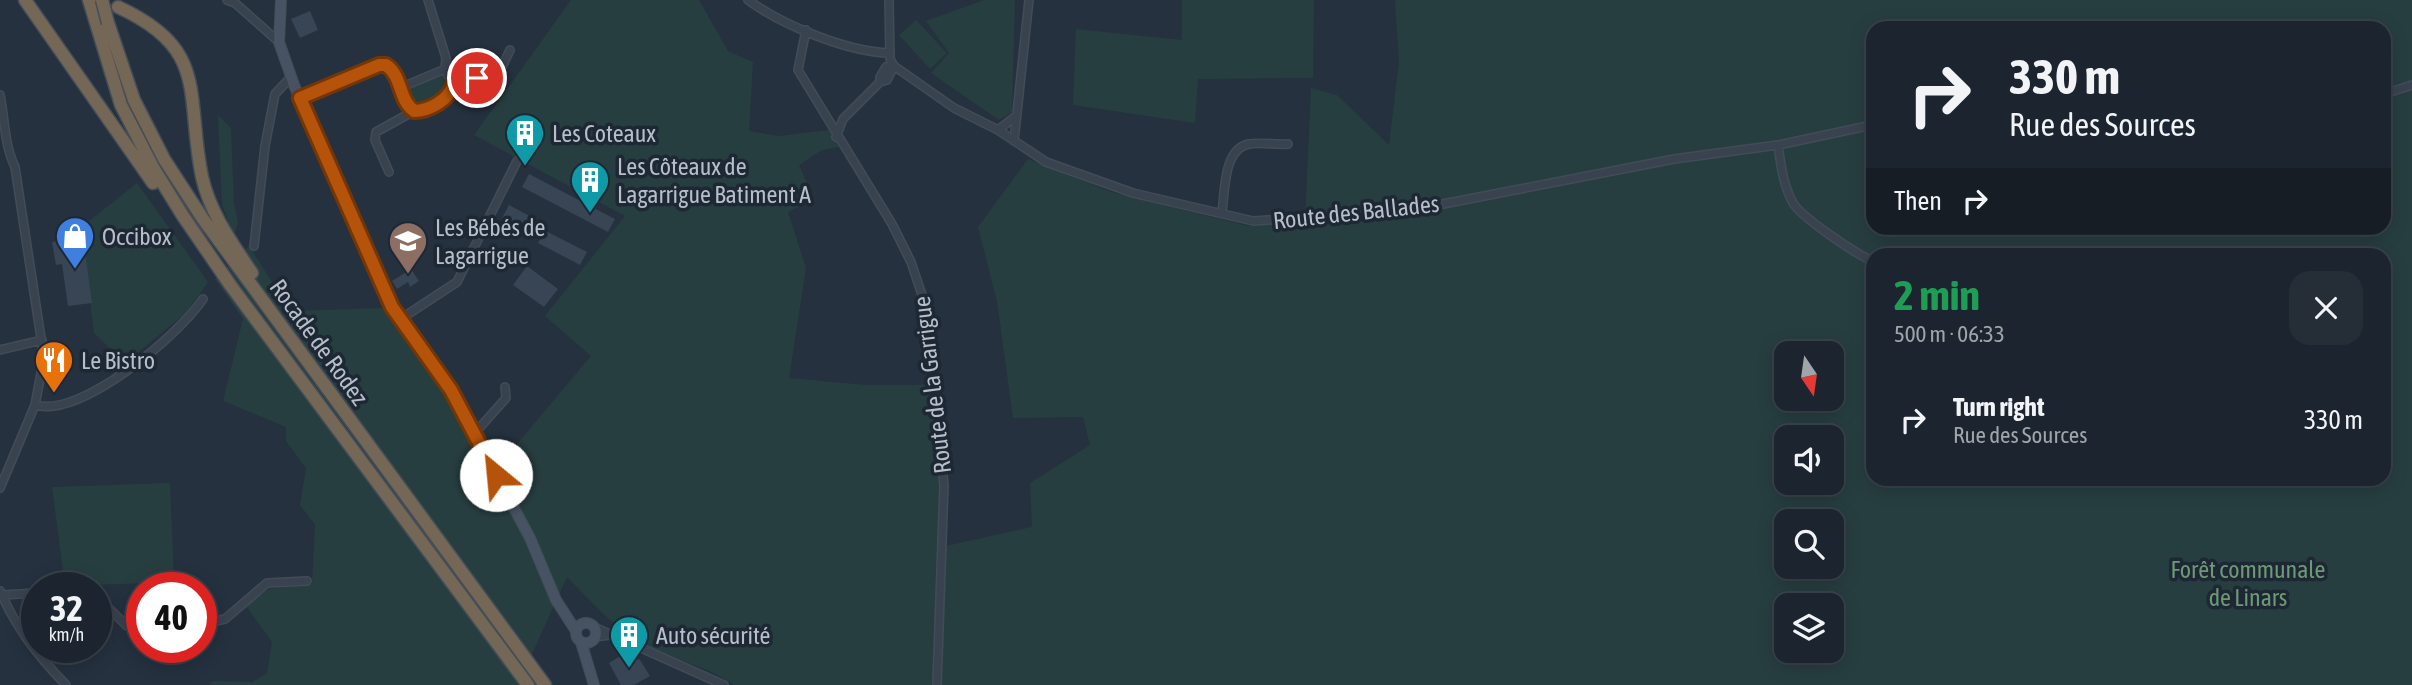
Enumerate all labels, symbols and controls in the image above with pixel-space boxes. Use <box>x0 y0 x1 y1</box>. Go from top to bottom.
pin <box>447 48 507 108</box>
text: 330 m <box>2009 48 2120 104</box>
icon: right <box>1894 49 1985 140</box>
icon: arrive <box>458 59 496 97</box>
text: Rue des Sources <box>2009 106 2196 143</box>
building icon: Les Coteaux <box>504 112 546 167</box>
place label: Les Coteaux <box>552 120 656 147</box>
place label: Les Côteaux de Lagarrigue Batiment A <box>617 153 811 208</box>
building icon: Les Côteaux de Lagarrigue Batiment A <box>569 159 611 214</box>
icon: right <box>1956 182 1994 220</box>
text: Then <box>1894 186 1942 216</box>
street label: Route des Ballades <box>1272 190 1440 234</box>
place label: Les Bébés de Lagarrigue <box>435 214 546 269</box>
shop icon: Occibox <box>54 215 96 270</box>
school or university icon: Les Bébés de Lagarrigue <box>387 220 429 275</box>
place label: Occibox <box>102 223 172 250</box>
text: 2 min <box>1894 271 1980 319</box>
button: close <box>2289 271 2363 345</box>
street label: Rocade de Rodez <box>264 274 374 410</box>
street label: Route de la Garrigue <box>908 295 956 475</box>
text: 500 m · 06:33 <box>1894 321 2005 347</box>
restaurant icon: Le Bistro <box>33 339 75 394</box>
north arrow <box>1774 341 1844 411</box>
map controls <box>1774 341 1844 663</box>
place label: Le Bistro <box>81 347 155 374</box>
text: Turn right <box>1953 392 2044 422</box>
icon: right <box>1894 401 1932 439</box>
text: 330 m <box>2304 405 2363 435</box>
text: Rue des Sources <box>1953 422 2087 448</box>
button: sound <box>1774 425 1844 495</box>
position arrow <box>459 438 533 512</box>
button: search <box>1774 509 1844 579</box>
park label: Forêt communale de Linars <box>2171 556 2325 611</box>
speed limit sign: 40 <box>126 572 217 663</box>
text: 32 <box>50 588 83 628</box>
button: layers <box>1774 593 1844 663</box>
building icon: Auto sécurité <box>608 614 650 669</box>
place label: Auto sécurité <box>656 622 770 649</box>
text: km/h <box>49 624 84 645</box>

